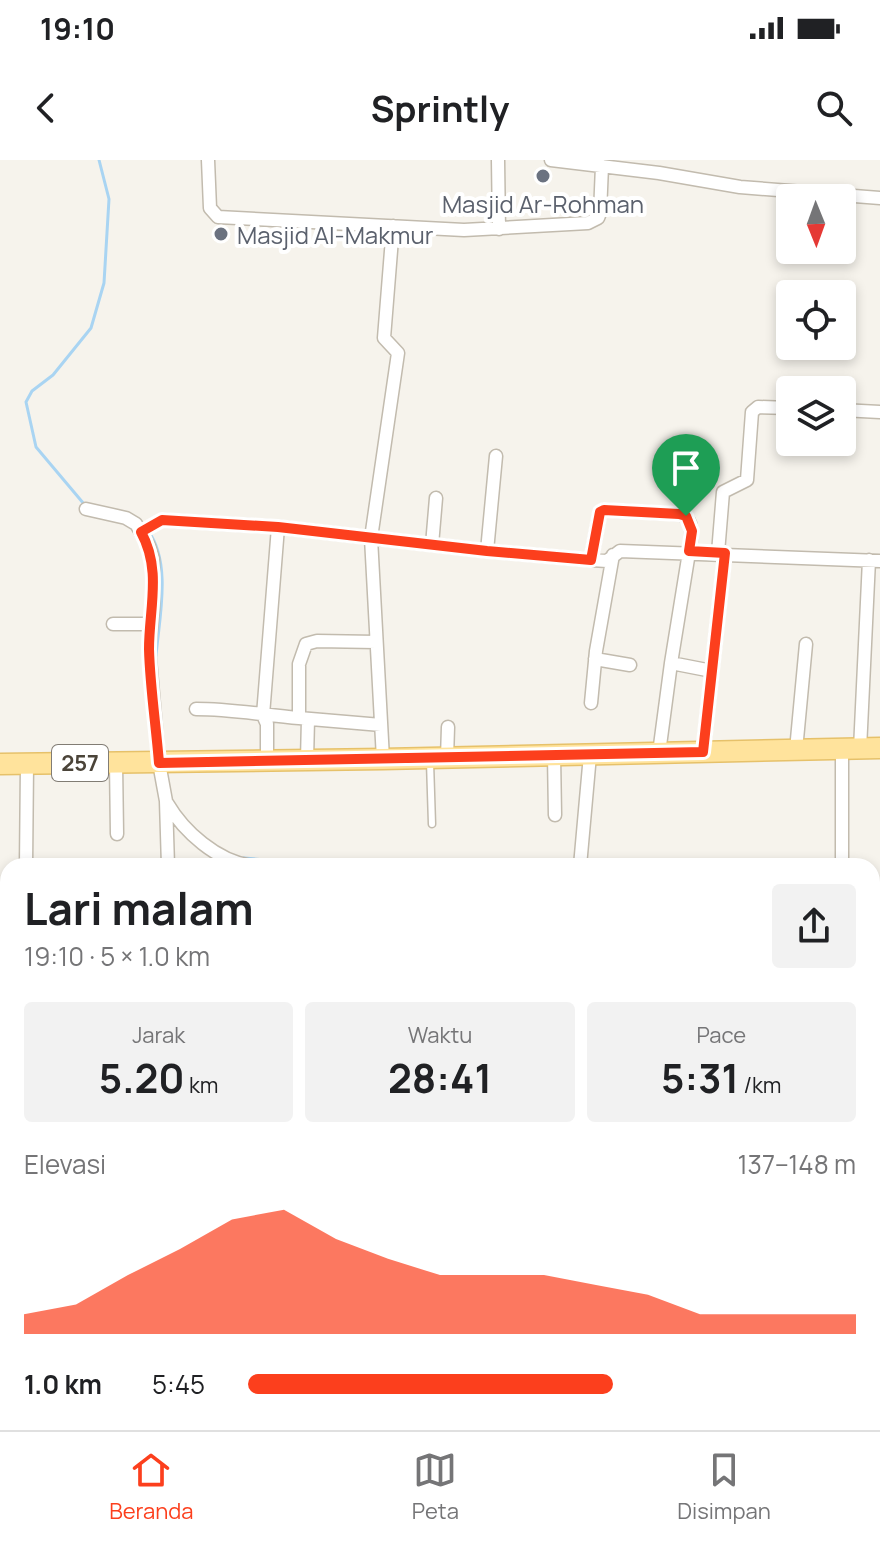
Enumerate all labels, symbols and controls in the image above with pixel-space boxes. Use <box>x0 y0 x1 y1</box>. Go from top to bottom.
text: 19:10 <box>40 8 115 49</box>
text: Sprintly <box>371 84 509 133</box>
icon: back <box>24 86 68 130</box>
icon: search <box>812 86 856 130</box>
marker: Masjid Ar-Rohman <box>534 167 552 185</box>
north arrow <box>776 184 856 264</box>
map controls <box>776 184 856 456</box>
place label: Masjid Ar-Rohman <box>442 187 644 220</box>
place label: Masjid Al-Makmur <box>237 218 434 251</box>
marker: Masjid Al-Makmur <box>212 225 230 243</box>
button: locate <box>776 280 856 360</box>
button: layers <box>776 376 856 456</box>
pin <box>652 434 720 516</box>
icon: arrive <box>664 446 708 490</box>
road number: 257 <box>52 745 108 781</box>
text: Lari malam <box>24 878 254 938</box>
button: share <box>772 884 856 968</box>
text: 19:10 · 5 × 1.0 km <box>24 938 210 974</box>
text: Jarak <box>132 1020 185 1050</box>
text: Waktu <box>408 1020 472 1050</box>
text: Pace <box>696 1020 746 1050</box>
text: 5.20 <box>99 1050 185 1105</box>
text: 28:41 <box>388 1050 492 1105</box>
text: 5:31 <box>661 1050 739 1105</box>
text: km <box>185 1070 219 1100</box>
text: /km <box>739 1070 782 1100</box>
text: Elevasi <box>24 1146 106 1182</box>
text: 137–148 m <box>737 1146 856 1182</box>
text: 1.0 km <box>24 1366 102 1402</box>
text: 5:45 <box>152 1366 205 1402</box>
tab: Beranda <box>109 1448 193 1526</box>
tab: Peta <box>412 1448 459 1526</box>
tab: Disimpan <box>677 1448 771 1526</box>

